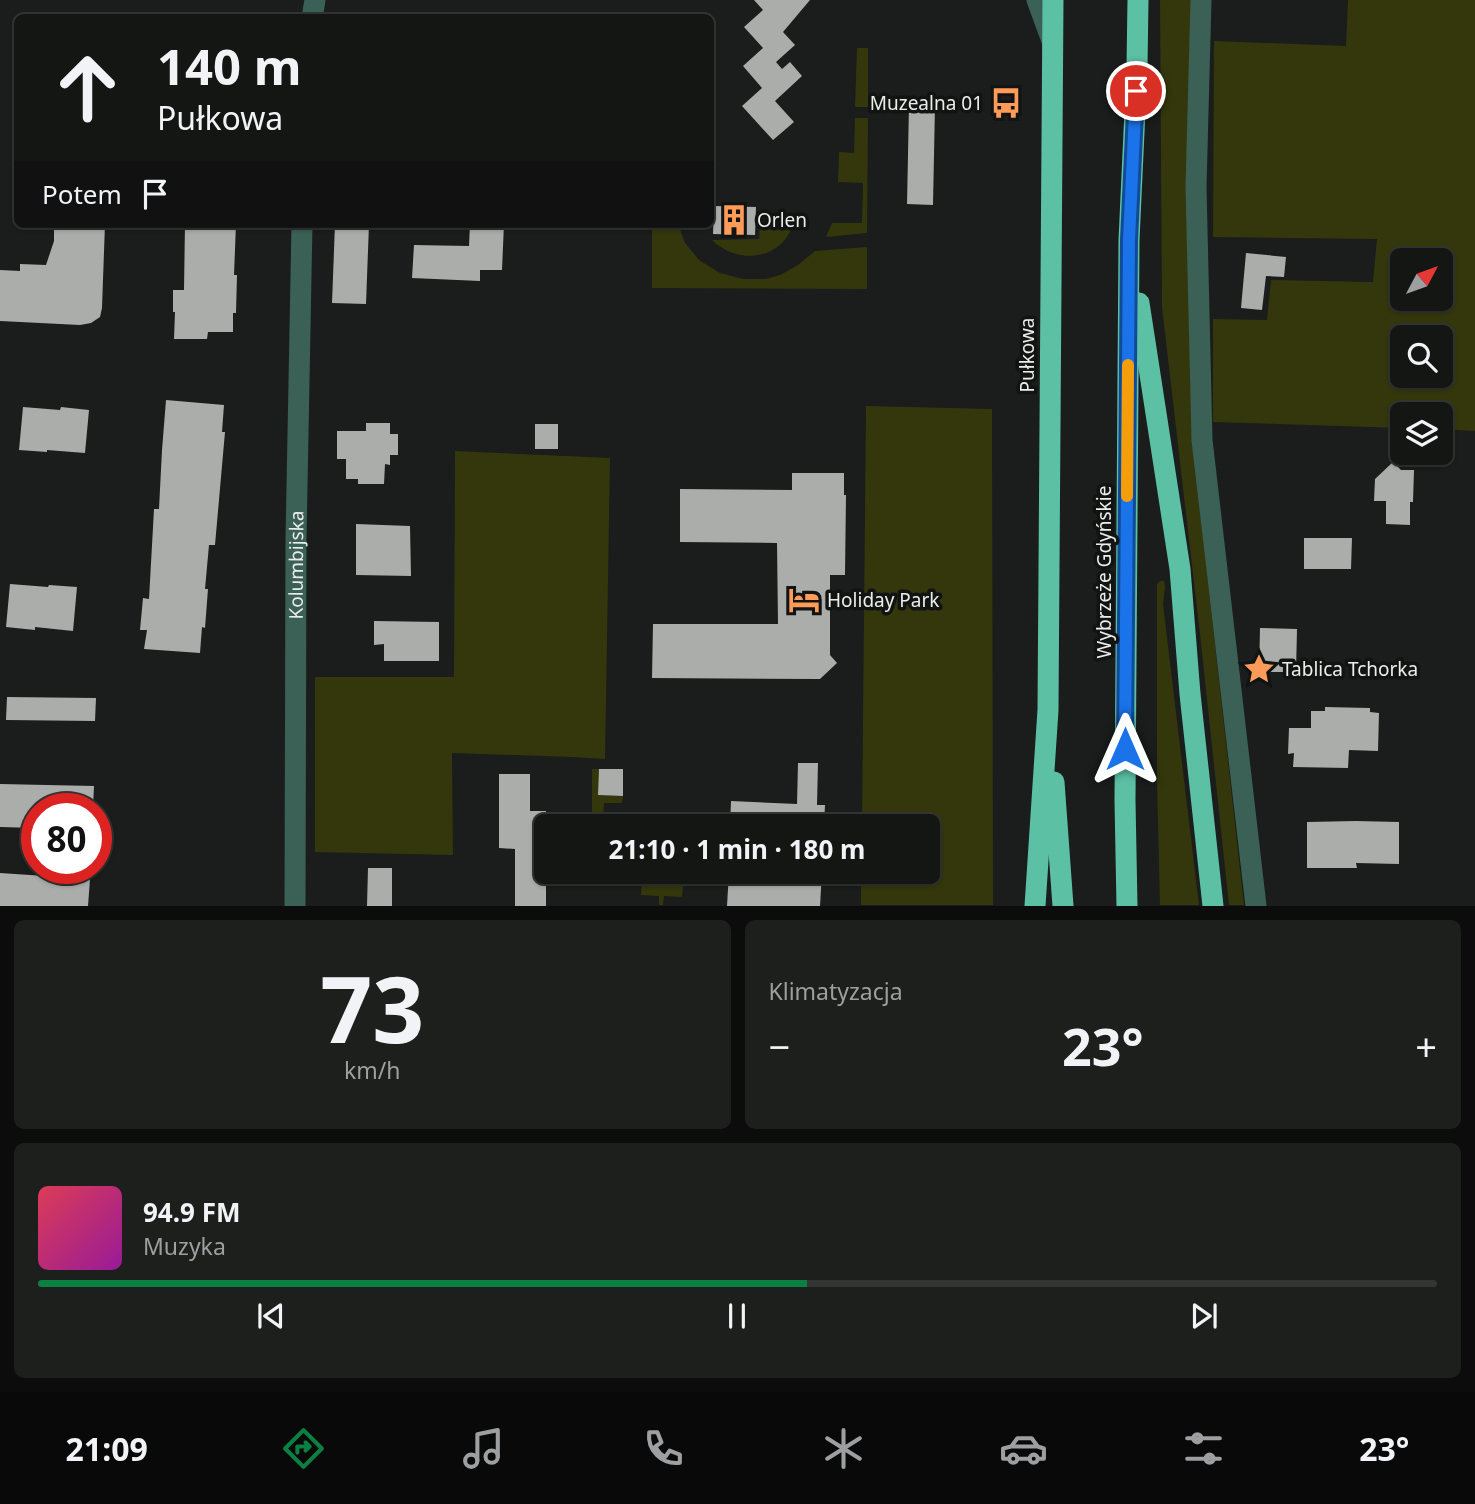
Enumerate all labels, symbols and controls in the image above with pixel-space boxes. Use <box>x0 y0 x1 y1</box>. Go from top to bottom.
text: 140 m <box>157 33 302 99</box>
icon: ahead <box>42 42 133 133</box>
pin <box>1106 61 1166 121</box>
icon: arrive <box>1117 72 1155 110</box>
bus stop icon: Muzealna 01 <box>989 86 1023 120</box>
place label: Muzealna 01 <box>870 90 983 116</box>
text: Pułkowa <box>157 96 283 139</box>
icon: arrive <box>136 175 174 213</box>
text: Potem <box>42 176 122 212</box>
building icon: Orlen <box>717 203 751 237</box>
place label: Orlen <box>757 207 807 233</box>
north arrow <box>1390 248 1452 312</box>
map controls <box>1390 248 1453 465</box>
street label: Pułkowa <box>1014 318 1040 393</box>
button: search <box>1390 325 1453 388</box>
button: layers <box>1390 402 1453 465</box>
street label: Wybrzeże Gdyńskie <box>1091 486 1117 658</box>
street label: Kolumbijska <box>283 510 310 620</box>
hotel icon: Holiday Park <box>787 583 821 617</box>
place label: Holiday Park <box>827 587 940 613</box>
place icon: Tablica Tchorka <box>1242 652 1276 686</box>
place label: Tablica Tchorka <box>1282 656 1418 682</box>
position arrow <box>1088 712 1162 786</box>
speed limit sign: 80 <box>21 793 112 884</box>
text: 21:10 · 1 min · 180 m <box>609 831 865 867</box>
text: 73 <box>320 946 424 1070</box>
text: Klimatyzacja <box>769 975 903 1007</box>
text: 23° <box>1062 1010 1144 1081</box>
text: − <box>769 1020 790 1072</box>
text: + <box>1415 1020 1437 1072</box>
text: km/h <box>344 1054 401 1086</box>
text: 94.9 FM <box>143 1194 240 1230</box>
text: Muzyka <box>143 1230 226 1262</box>
icon: previous <box>252 1297 290 1335</box>
icon: pause <box>718 1297 756 1335</box>
icon: next <box>1185 1297 1223 1335</box>
icon: directions <box>279 1424 328 1473</box>
icon: music <box>459 1424 508 1473</box>
icon: phone <box>639 1424 688 1473</box>
icon: climate <box>819 1424 868 1473</box>
icon: car <box>999 1424 1048 1473</box>
icon: filters <box>1179 1424 1228 1473</box>
text: 21:09 <box>66 1427 148 1470</box>
text: 23° <box>1359 1427 1409 1470</box>

